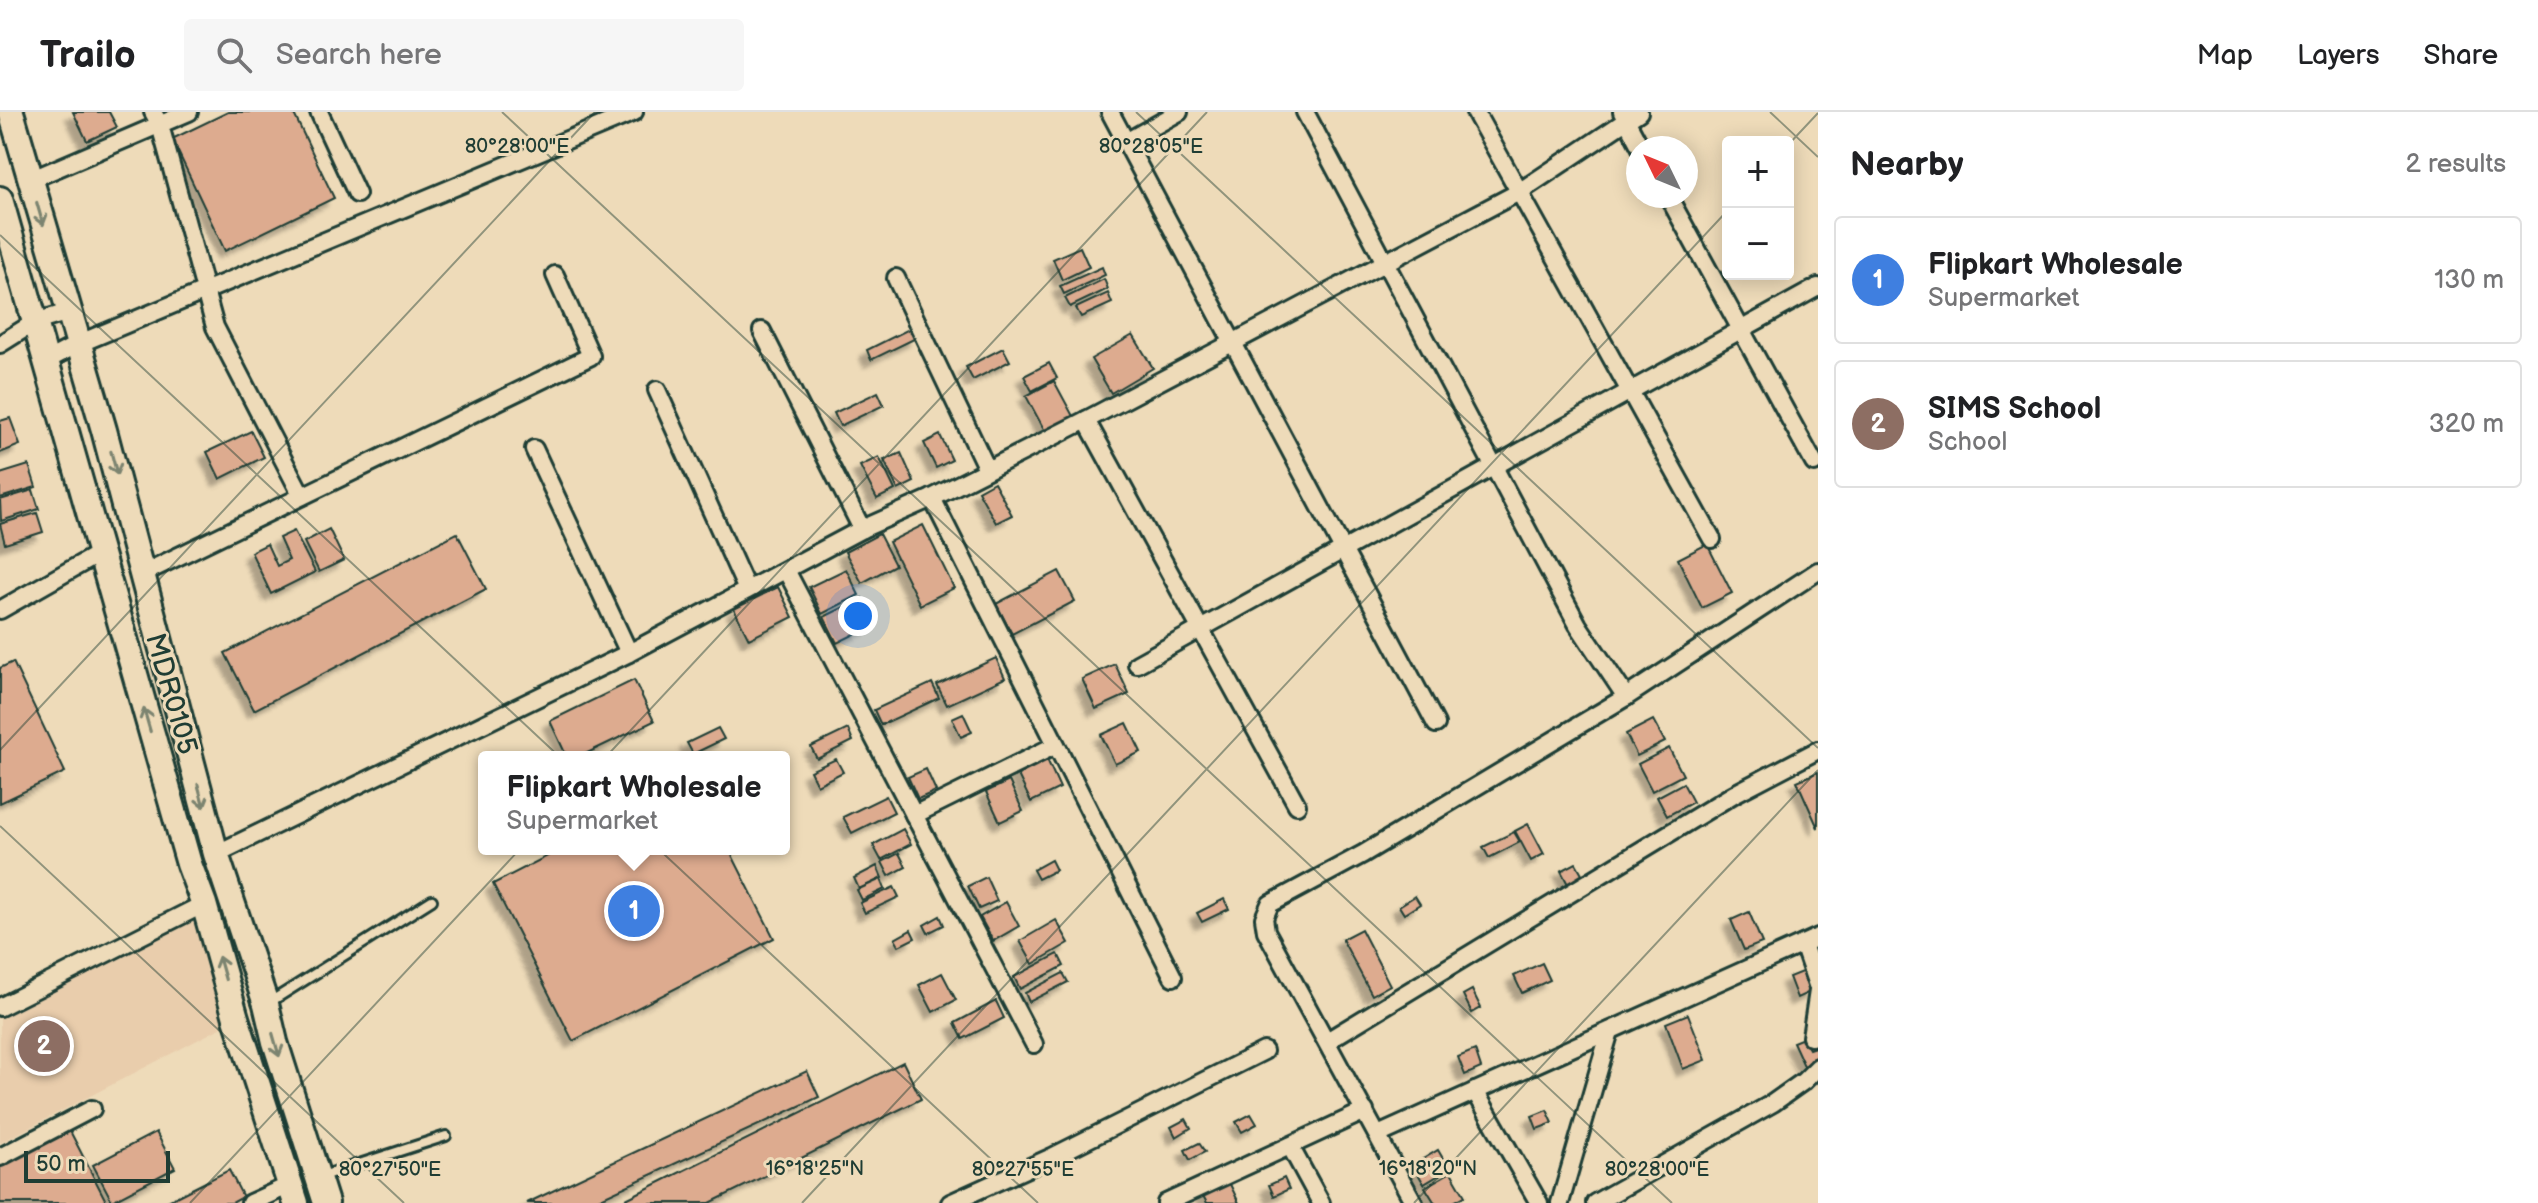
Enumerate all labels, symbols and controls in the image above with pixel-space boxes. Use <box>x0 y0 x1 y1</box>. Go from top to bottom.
search box <box>184 19 744 91</box>
text: Trailo <box>40 33 136 78</box>
icon: search <box>212 33 256 77</box>
text: Search here <box>276 37 442 73</box>
text: Map <box>2197 39 2253 72</box>
text: Layers <box>2297 39 2380 72</box>
text: Share <box>2424 39 2498 72</box>
text: 80°28'00"E <box>465 135 569 159</box>
text: 80°28'05"E <box>1099 135 1203 159</box>
north arrow <box>1626 136 1698 208</box>
map controls <box>1722 136 1794 280</box>
button: + <box>1722 136 1794 208</box>
text: Nearby <box>1850 144 1964 185</box>
text: 2 results <box>2406 149 2506 180</box>
one-way arrow <box>33 200 48 226</box>
button: − <box>1722 208 1794 280</box>
text: Flipkart Wholesale <box>1928 247 2183 283</box>
text: 1 <box>1873 265 1883 296</box>
text: 130 m <box>2434 265 2504 296</box>
text: Supermarket <box>1928 283 2079 314</box>
text: SIMS School <box>1928 391 2101 427</box>
text: 2 <box>1870 409 1886 440</box>
text: 320 m <box>2429 409 2504 440</box>
text: School <box>1928 427 2007 458</box>
one-way arrow <box>107 450 122 476</box>
your location <box>838 596 878 636</box>
street label: MDR0105 <box>138 630 204 758</box>
one-way arrow <box>139 707 154 733</box>
popup <box>478 751 790 855</box>
text: Flipkart Wholesale <box>507 770 761 806</box>
one-way arrow <box>194 783 209 808</box>
text: Supermarket <box>507 806 658 837</box>
pin: 1 <box>608 881 660 941</box>
one-way arrow <box>214 956 229 982</box>
pin: 2 <box>18 1016 70 1076</box>
one-way arrow <box>269 1031 284 1057</box>
scale bar <box>24 1147 170 1183</box>
text: 50 m <box>36 1151 86 1178</box>
text: 16°18'25"N <box>766 1157 864 1181</box>
text: 16°18'20"N <box>1379 1157 1477 1181</box>
text: 80°27'50"E <box>339 1158 441 1182</box>
text: 80°27'55"E <box>972 1158 1074 1182</box>
text: 80°28'00"E <box>1605 1158 1709 1182</box>

